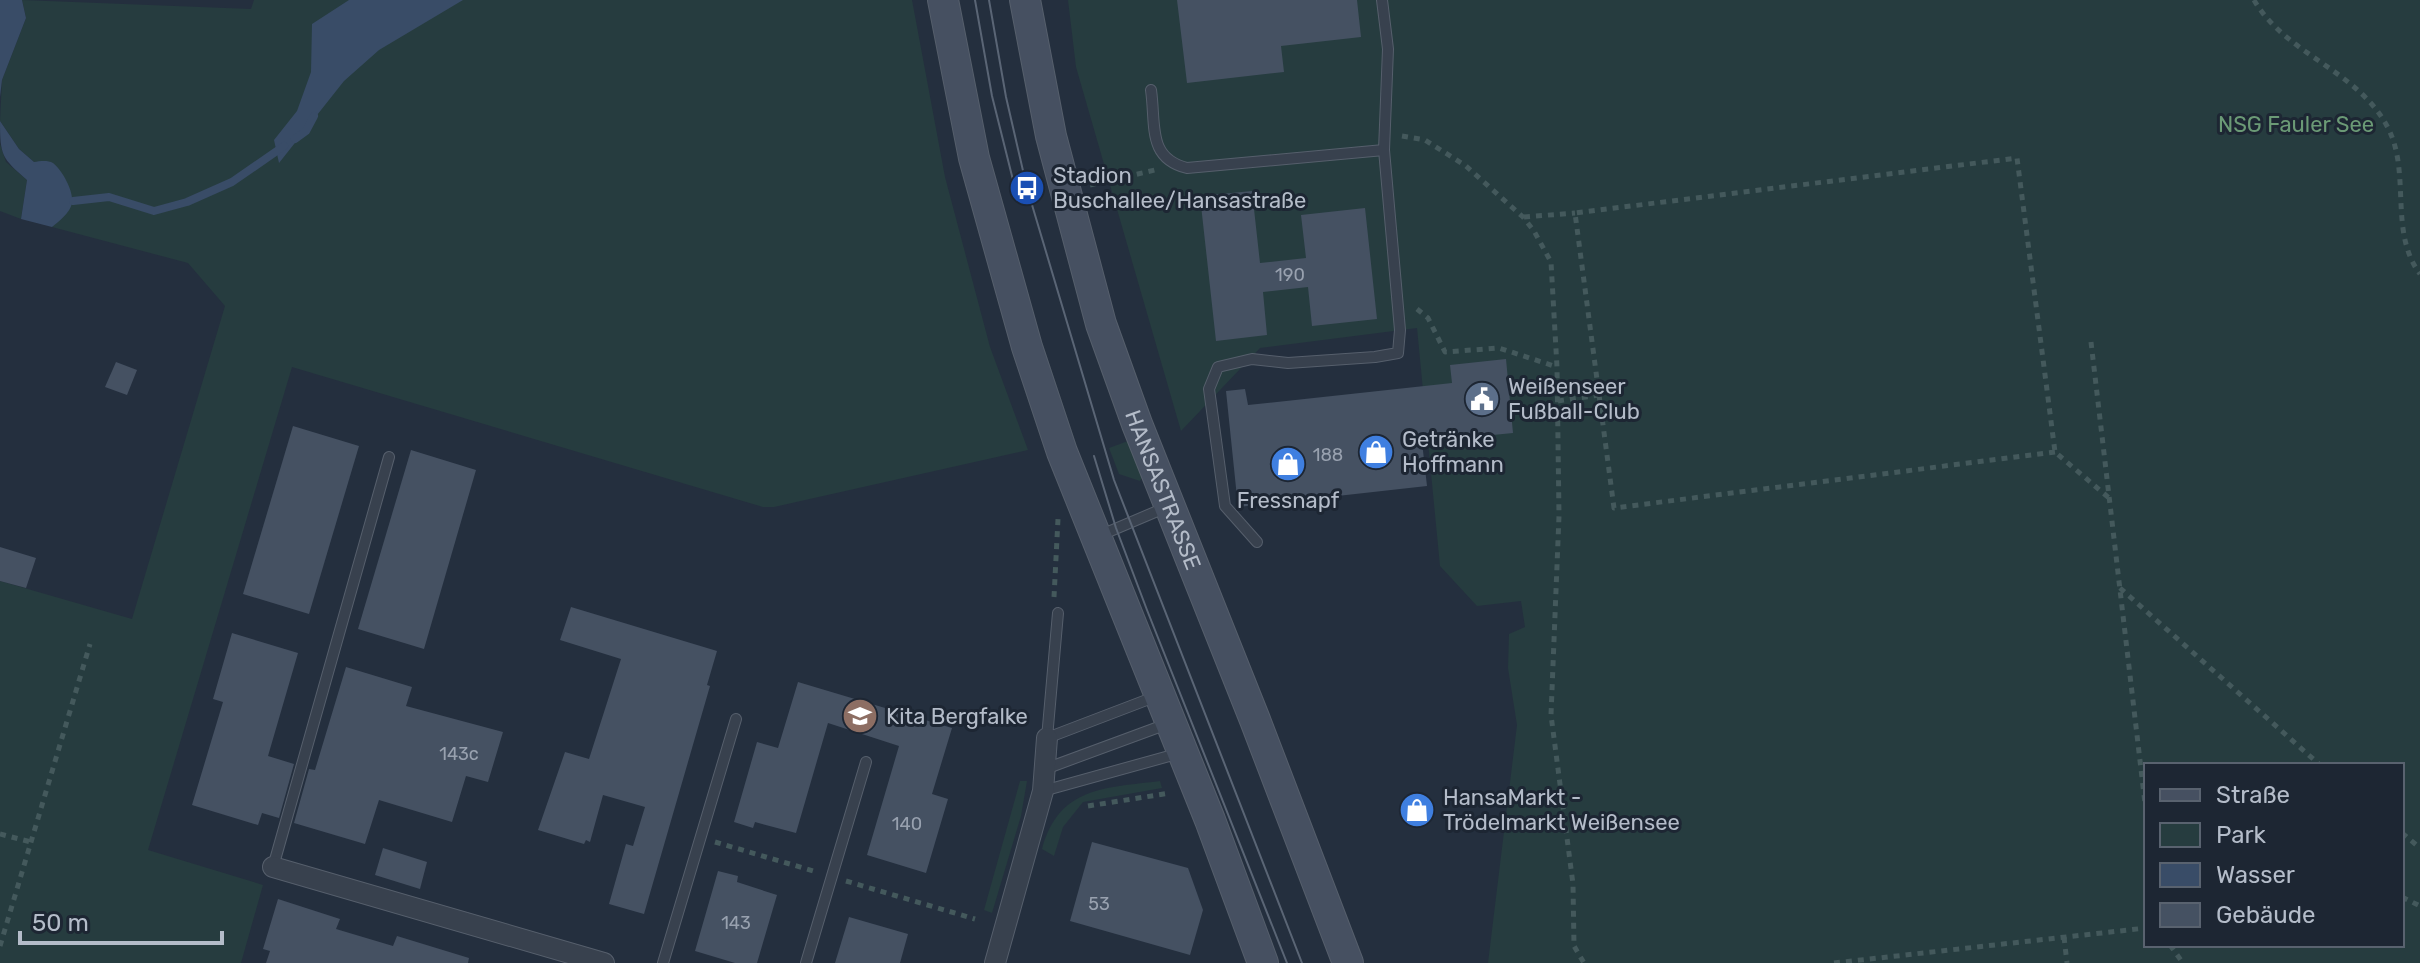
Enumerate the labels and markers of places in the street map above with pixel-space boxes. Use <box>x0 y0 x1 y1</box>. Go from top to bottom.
place label: Stadion Buschallee/Hansastraße <box>1053 162 1306 214</box>
bus stop icon: Stadion Buschallee/Hansastraße <box>1008 169 1046 207</box>
place label: Weißenseer Fußball-Club <box>1508 373 1640 425</box>
public building icon: Weißenseer Fußball-Club <box>1463 380 1501 418</box>
place label: Getränke Hoffmann <box>1402 426 1504 478</box>
shop icon: Getränke Hoffmann <box>1357 433 1395 471</box>
shop icon: Fressnapf <box>1269 445 1307 483</box>
place label: Fressnapf <box>1237 487 1340 514</box>
school or university icon: Kita Bergfalke <box>841 697 879 735</box>
place label: Kita Bergfalke <box>886 703 1028 730</box>
place label: HansaMarkt - Trödelmarkt Weißensee <box>1443 784 1680 836</box>
shop icon: HansaMarkt - Trödelmarkt Weißensee <box>1398 791 1436 829</box>

